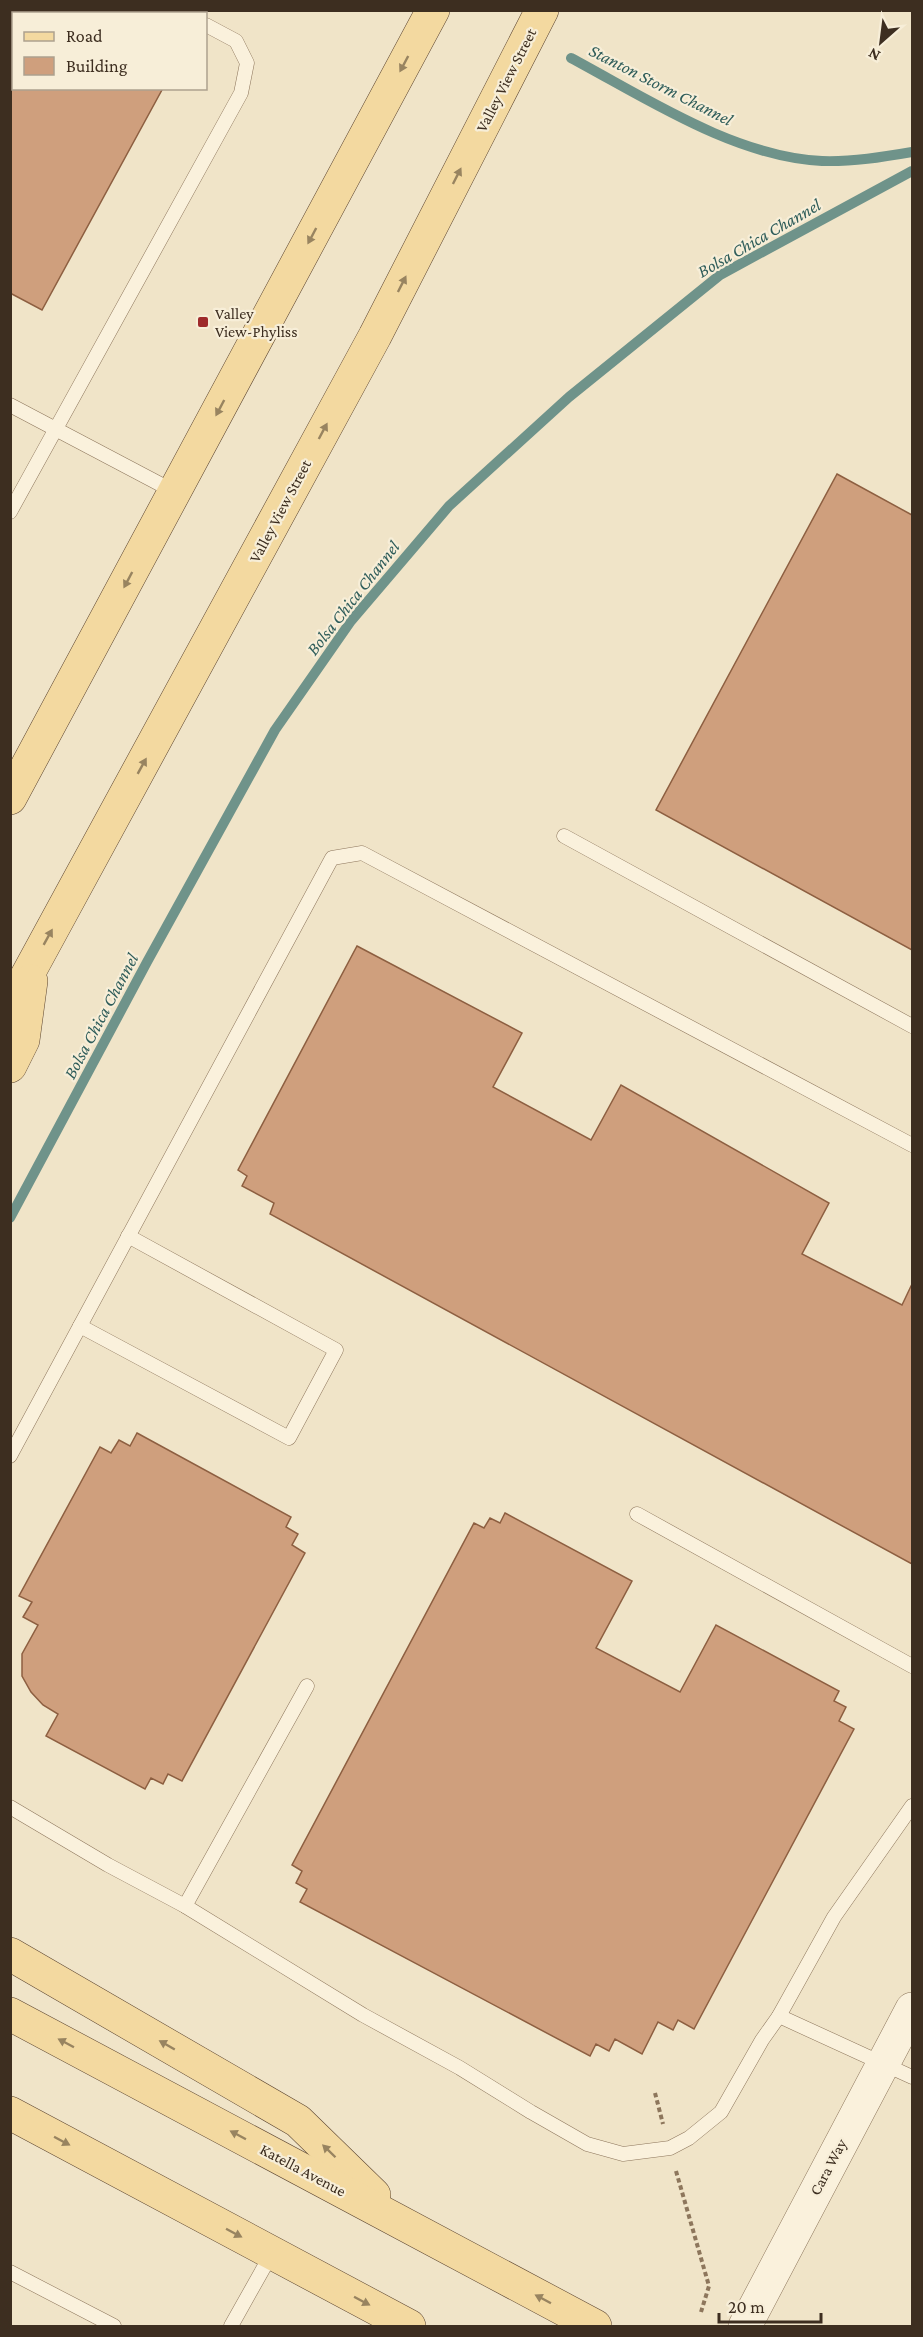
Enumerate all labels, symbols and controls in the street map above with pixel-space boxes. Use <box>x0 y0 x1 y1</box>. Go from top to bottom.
legend <box>12 12 207 90</box>
north arrow <box>851 12 911 72</box>
street label: Valley View Street <box>473 25 541 135</box>
text: Road <box>66 26 103 46</box>
water label: Stanton Storm Channel <box>586 40 736 130</box>
text: N <box>865 45 883 65</box>
text: Building <box>66 56 128 76</box>
one-way arrow <box>399 56 409 73</box>
one-way arrow <box>451 167 461 185</box>
water label: Bolsa Chica Channel <box>694 194 825 281</box>
one-way arrow <box>307 228 317 245</box>
one-way arrow <box>396 275 406 293</box>
place label: Valley View-Phyliss <box>215 305 297 341</box>
marker: Valley View-Phyliss <box>196 315 210 329</box>
one-way arrow <box>215 400 225 417</box>
one-way arrow <box>318 423 328 440</box>
street label: Valley View Street <box>246 456 315 566</box>
water label: Bolsa Chica Channel <box>302 537 404 659</box>
one-way arrow <box>123 571 133 588</box>
one-way arrow <box>137 757 147 774</box>
one-way arrow <box>43 929 53 946</box>
water label: Bolsa Chica Channel <box>60 949 143 1082</box>
one-way arrow <box>57 2038 74 2048</box>
one-way arrow <box>158 2040 175 2050</box>
one-way arrow <box>229 2130 246 2140</box>
street label: Cara Way <box>806 2135 851 2198</box>
one-way arrow <box>53 2136 70 2146</box>
street label: Katella Avenue <box>257 2140 349 2200</box>
one-way arrow <box>322 2145 336 2159</box>
one-way arrow <box>226 2228 243 2238</box>
scale bar <box>719 2286 821 2324</box>
one-way arrow <box>534 2294 551 2304</box>
one-way arrow <box>354 2296 371 2306</box>
text: 20 m <box>728 2297 765 2317</box>

